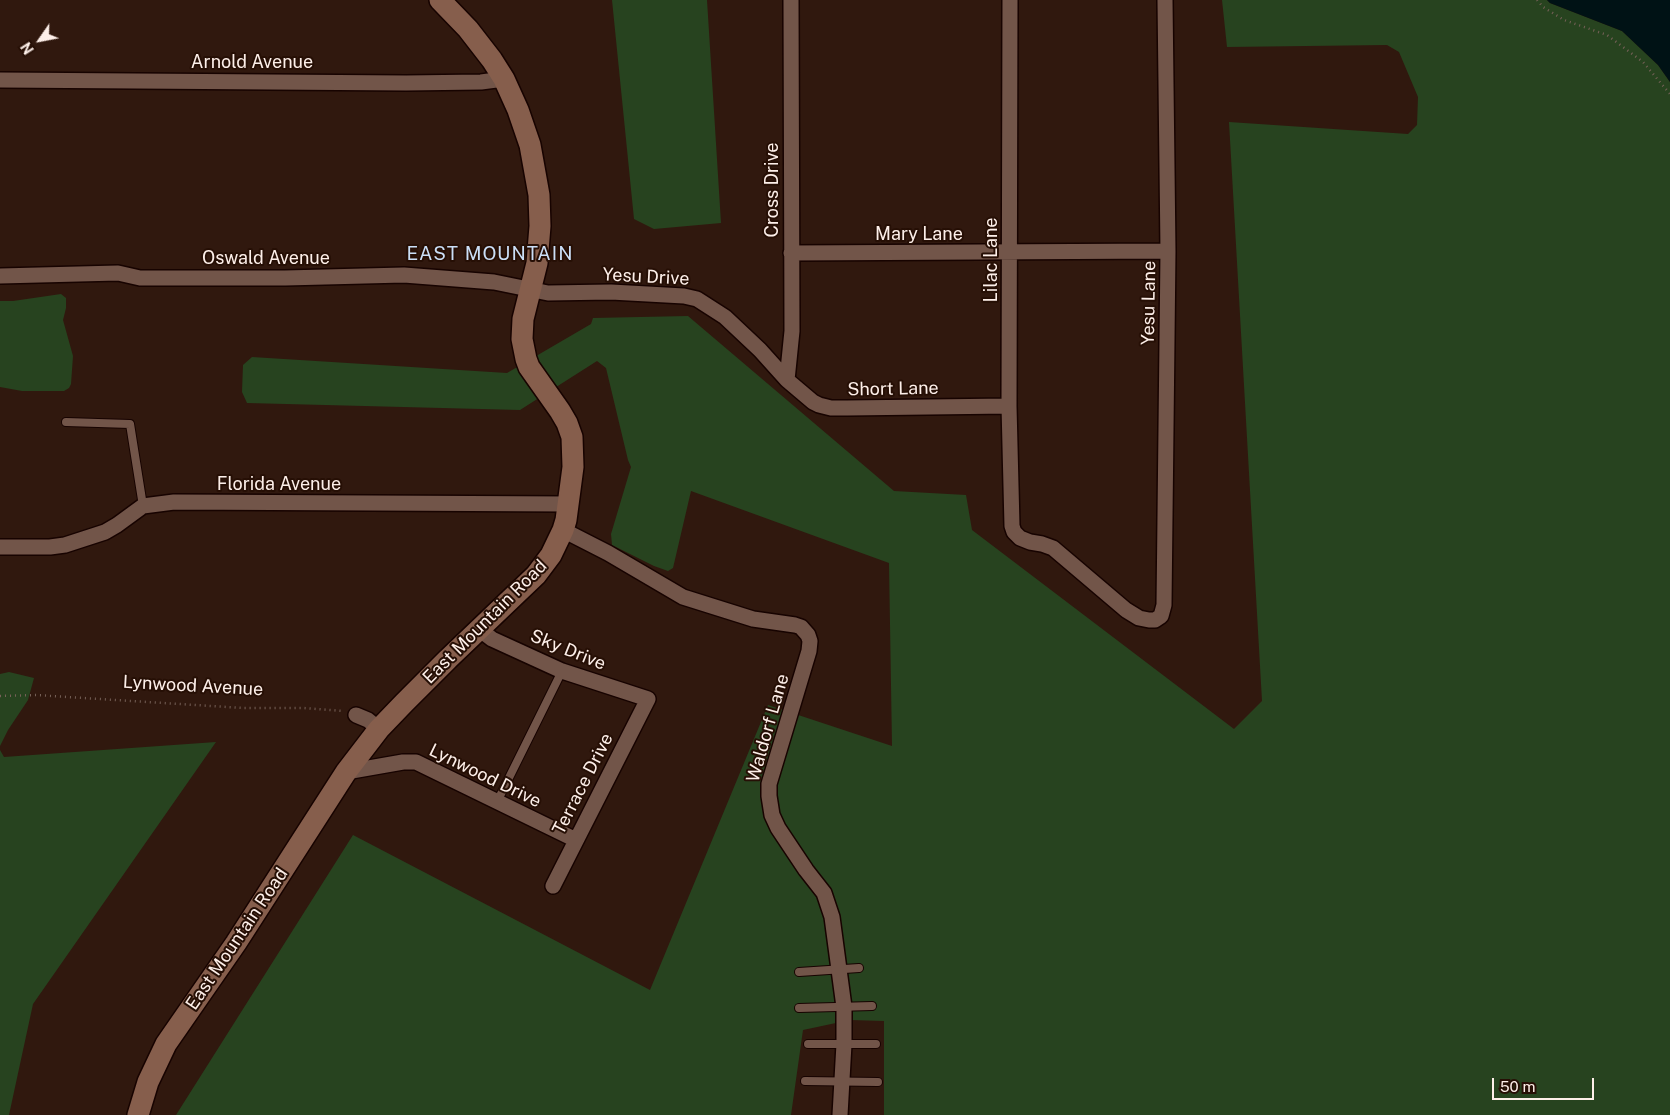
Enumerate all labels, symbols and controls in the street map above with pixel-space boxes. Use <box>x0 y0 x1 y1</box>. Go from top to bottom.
north arrow <box>15 15 65 65</box>
text: N <box>18 39 37 57</box>
street label: Arnold Avenue <box>191 51 313 73</box>
street label: Cross Drive <box>761 142 783 238</box>
street label: Lilac Lane <box>980 217 1002 303</box>
street label: Mary Lane <box>875 223 963 245</box>
district label: EAST MOUNTAIN <box>405 243 575 265</box>
street label: Oswald Avenue <box>202 247 330 269</box>
street label: Yesu Lane <box>1137 261 1161 345</box>
street label: Yesu Drive <box>602 264 690 290</box>
street label: Short Lane <box>847 377 939 401</box>
street label: Florida Avenue <box>217 473 341 495</box>
street label: East Mountain Road <box>418 555 552 689</box>
street label: Sky Drive <box>527 625 609 675</box>
street label: Waldorf Lane <box>742 671 794 785</box>
street label: Lynwood Avenue <box>122 672 264 700</box>
street label: Terrace Drive <box>548 730 618 838</box>
street label: Lynwood Drive <box>426 740 544 812</box>
street label: East Mountain Road <box>181 864 293 1014</box>
scale bar <box>1495 1068 1598 1100</box>
text: 50 m <box>1500 1078 1535 1095</box>

